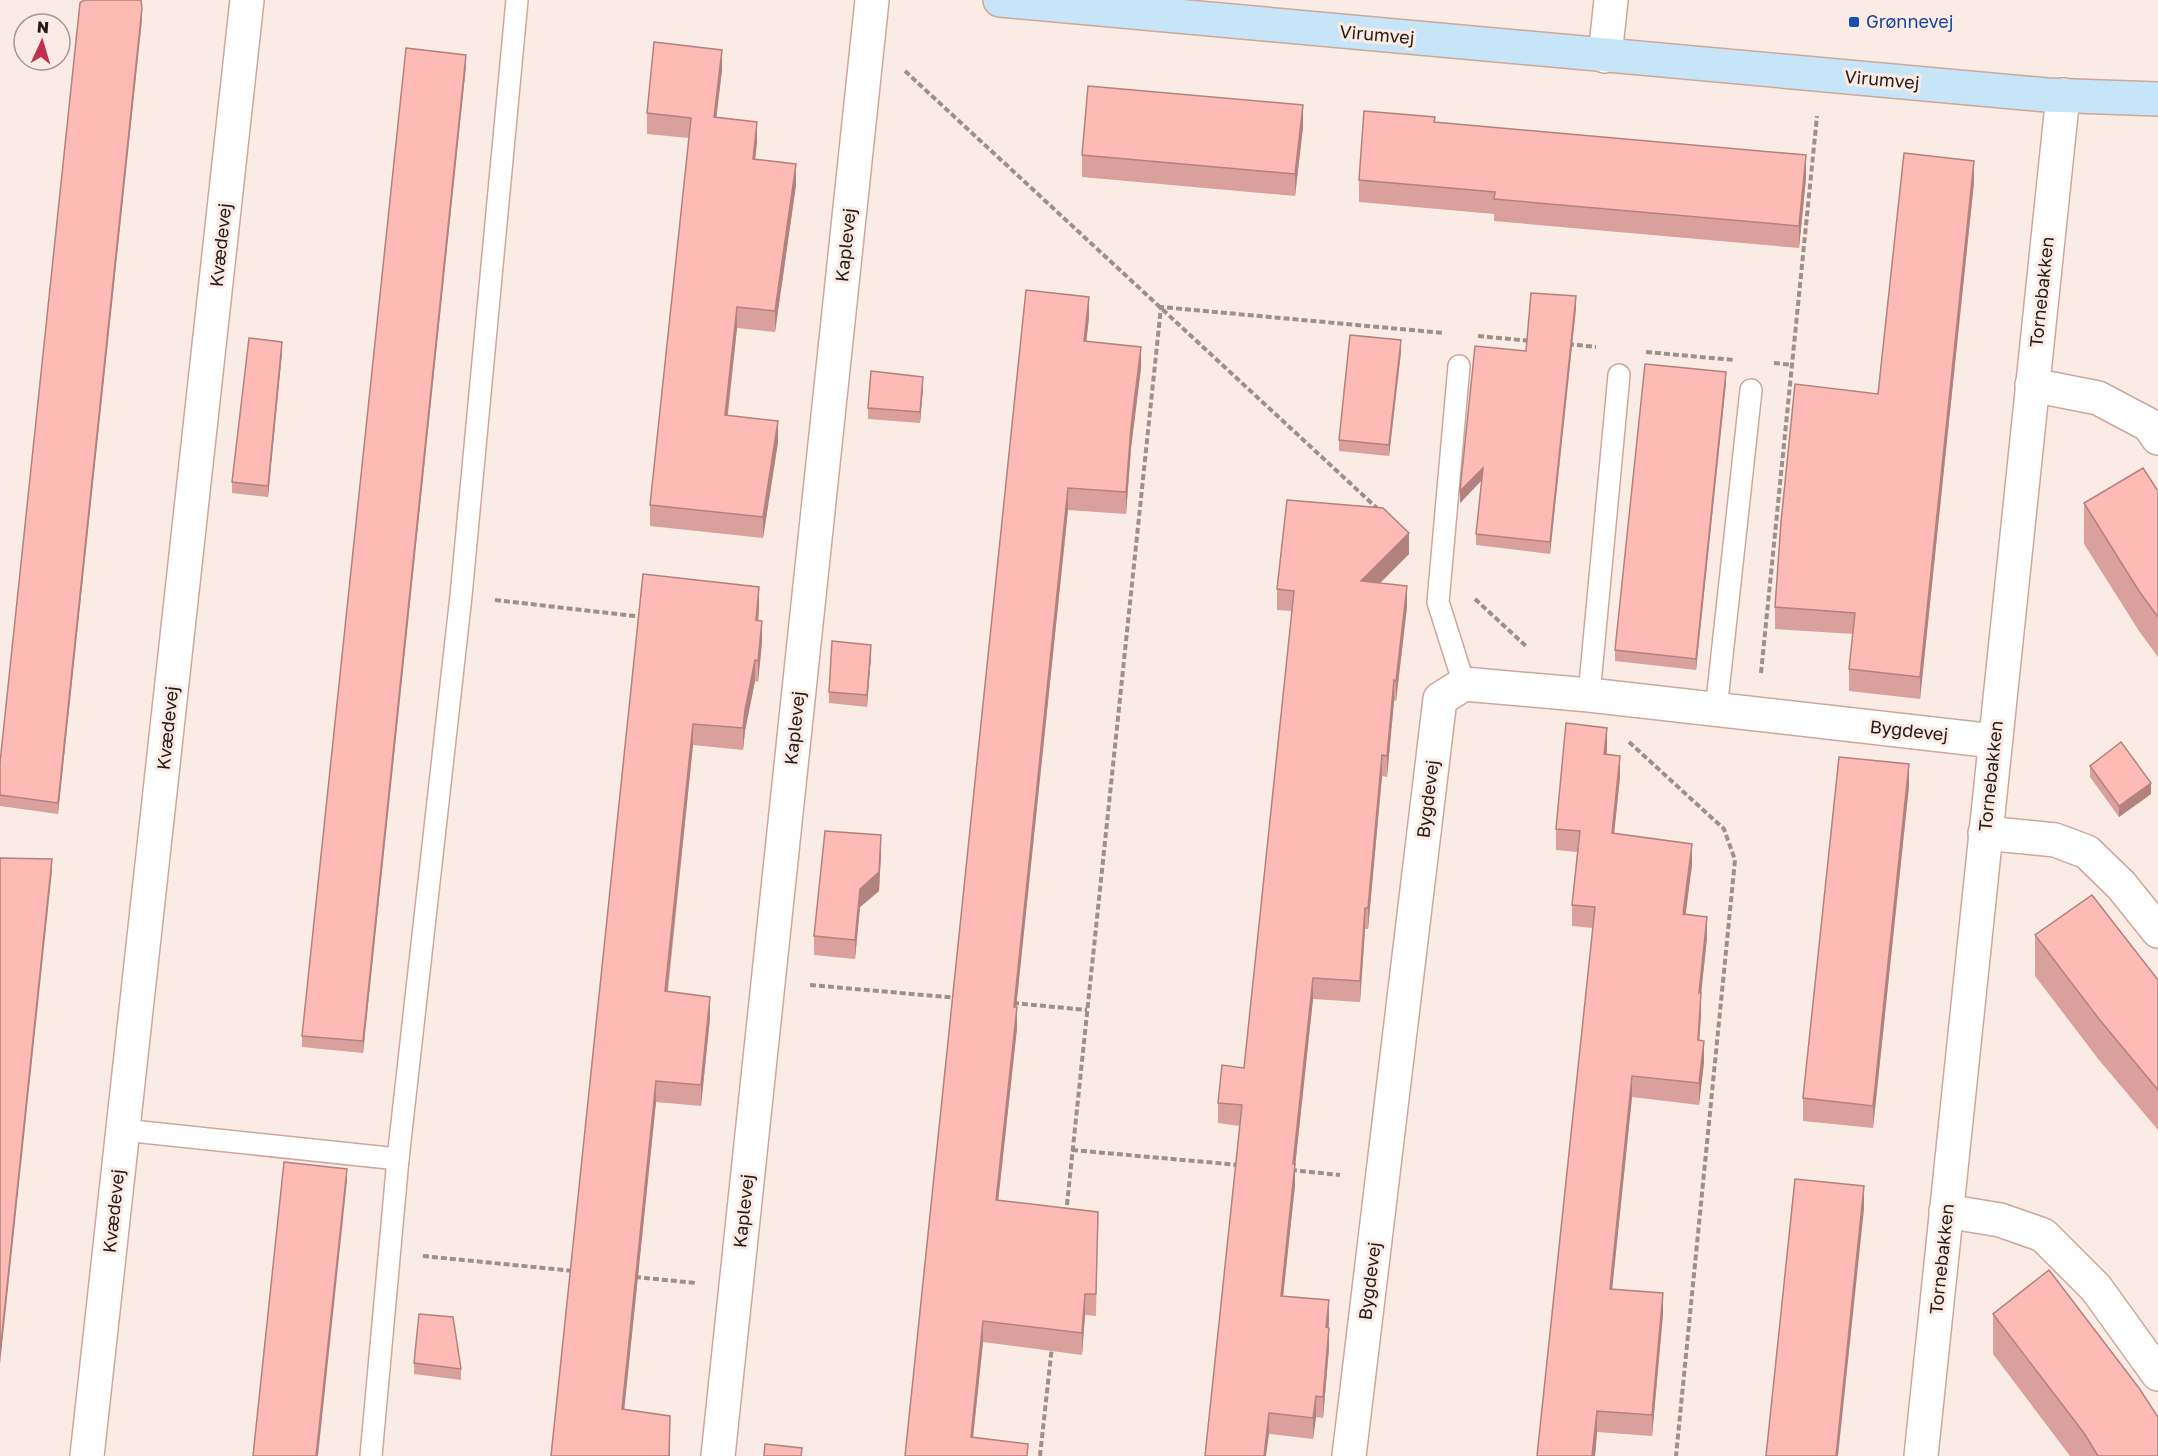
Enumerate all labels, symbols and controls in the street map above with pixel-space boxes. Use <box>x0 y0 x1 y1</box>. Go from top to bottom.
place label: Grønnevej <box>1866 10 1954 32</box>
north arrow <box>12 12 72 72</box>
marker: Grønnevej <box>1847 15 1861 29</box>
text: N <box>36 17 50 37</box>
street label: Virumvej <box>1339 20 1416 48</box>
street label: Virumvej <box>1844 65 1921 93</box>
street label: Kvædevej <box>205 202 235 288</box>
street label: Kaplevej <box>830 207 860 283</box>
street label: Tornebakken <box>2024 235 2058 349</box>
street label: Kvædevej <box>152 685 182 771</box>
street label: Kaplevej <box>779 690 809 766</box>
street label: Bygdevej <box>1869 715 1949 745</box>
street label: Tornebakken <box>1973 719 2007 833</box>
street label: Bygdevej <box>1411 758 1443 839</box>
street label: Kvædevej <box>98 1168 128 1254</box>
street label: Kaplevej <box>728 1173 758 1249</box>
street label: Tornebakken <box>1924 1202 1958 1316</box>
street label: Bygdevej <box>1353 1240 1385 1321</box>

